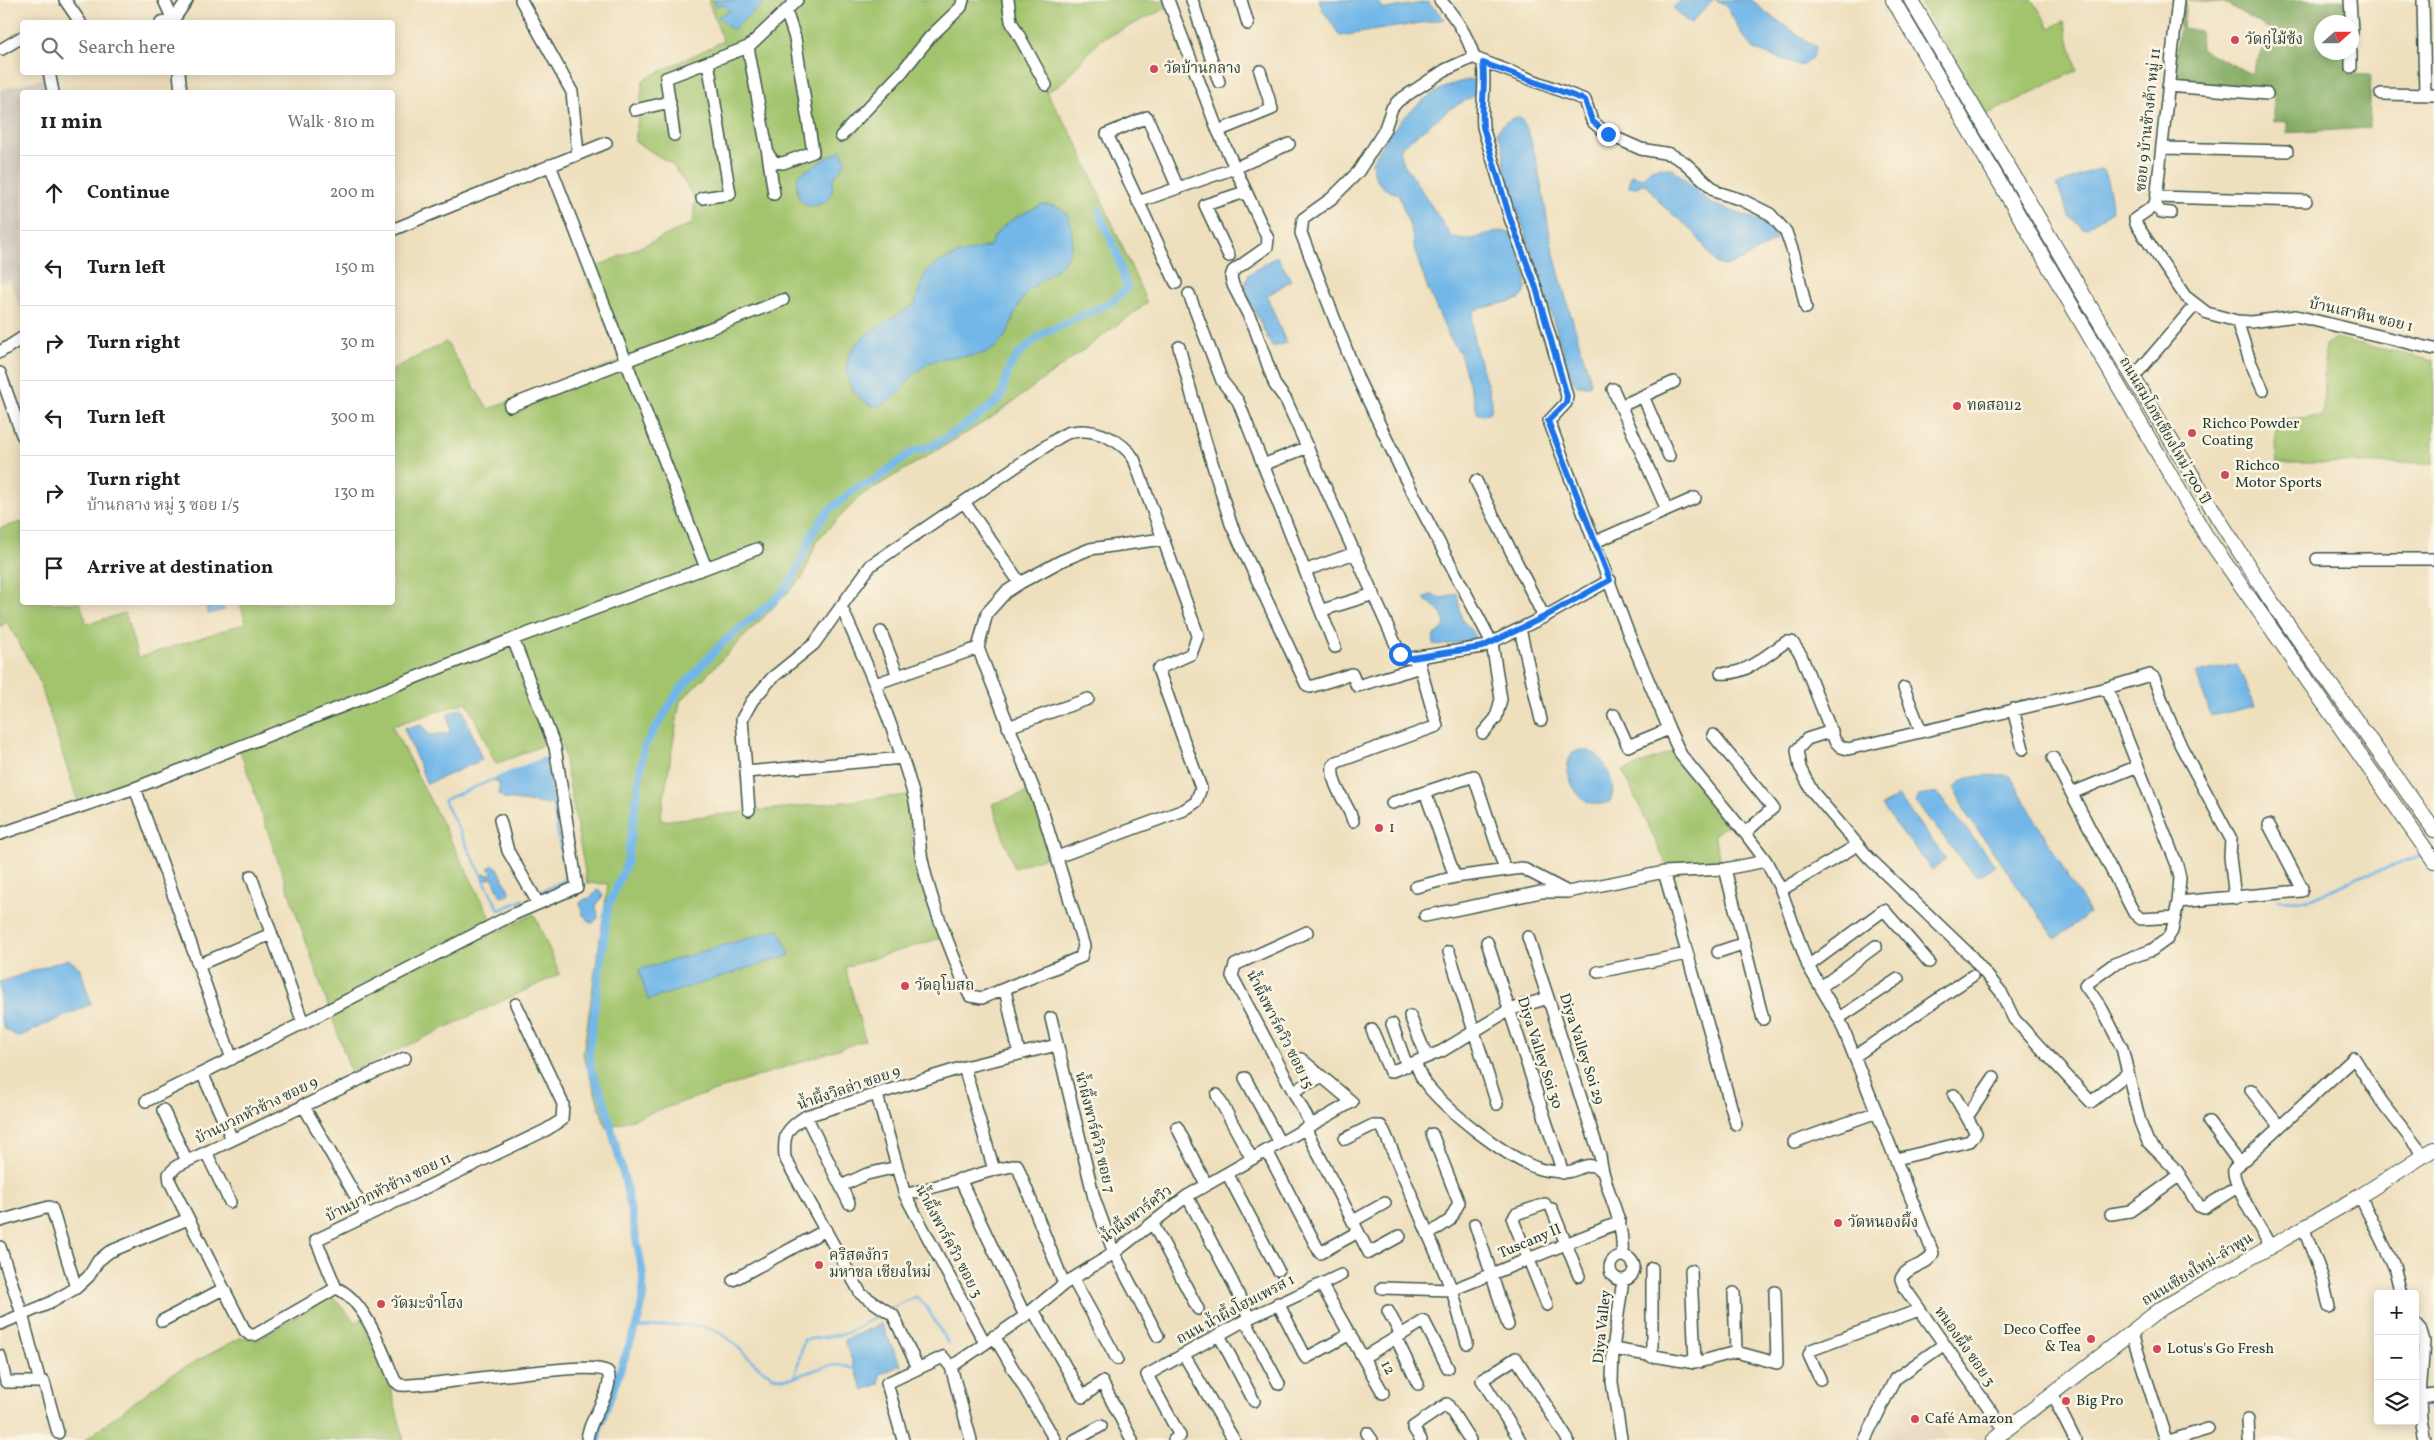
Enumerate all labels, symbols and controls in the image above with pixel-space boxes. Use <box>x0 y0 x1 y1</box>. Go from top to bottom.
north arrow <box>2314 15 2359 60</box>
search box <box>20 20 395 75</box>
place label: วัดกู่ไม้ซ้ง <box>2245 28 2303 51</box>
icon: search <box>38 34 66 62</box>
marker: วัดกู่ไม้ซ้ง <box>2229 34 2241 46</box>
text: Search here <box>78 35 175 61</box>
street label: ซอย 9 บ้านช้างค้า หมู่ 11 <box>2131 47 2167 193</box>
place label: วัดบ้านกลาง <box>1164 59 1241 80</box>
marker: วัดบ้านกลาง <box>1148 63 1160 75</box>
text: 11 min <box>40 108 103 137</box>
text: Walk · 810 m <box>288 112 375 134</box>
route end <box>1597 123 1620 146</box>
icon: ahead <box>40 179 68 207</box>
text: Continue <box>87 180 170 206</box>
text: 200 m <box>330 182 375 204</box>
icon: left <box>40 254 68 282</box>
text: Turn left <box>87 255 166 281</box>
text: 150 m <box>334 257 375 279</box>
street label: บ้านเสาหิน ซอย 1 <box>2307 294 2415 338</box>
icon: right <box>40 329 68 357</box>
text: Turn right <box>87 330 180 356</box>
text: 30 m <box>340 332 375 354</box>
street label: ถนนสมโภชเชียงใหม่ 700 ปี <box>2113 352 2217 509</box>
place label: ทดสอบ2 <box>1967 396 2022 417</box>
marker: ทดสอบ2 <box>1951 400 1963 412</box>
icon: left <box>40 404 68 432</box>
text: Turn left <box>87 405 166 431</box>
text: 300 m <box>330 407 375 429</box>
place label: Richco Powder Coating <box>2202 414 2299 452</box>
marker: Richco Powder Coating <box>2186 427 2198 439</box>
place label: Richco Motor Sports <box>2235 456 2322 494</box>
text: Turn right <box>87 467 180 493</box>
marker: Richco Motor Sports <box>2219 469 2231 481</box>
icon: right <box>40 479 68 507</box>
text: 130 m <box>334 482 375 504</box>
text: บ้านกลาง หมู่ 3 ซอย 1/5 <box>87 495 240 517</box>
icon: arrive <box>40 554 68 582</box>
text: Arrive at destination <box>87 555 273 581</box>
route start <box>1389 643 1412 666</box>
place label: 1 <box>1389 818 1395 839</box>
marker: 1 <box>1373 822 1385 834</box>
street label: น้ำผึ้งพาร์ควิว ซอย 15 <box>1240 966 1320 1093</box>
place label: วัดอุโบสถ <box>915 974 974 997</box>
marker: วัดอุโบสถ <box>899 980 911 992</box>
street label: Diya Valley Soi 29 <box>1553 991 1609 1108</box>
street label: Diya Valley Soi 30 <box>1511 994 1567 1112</box>
street label: น้ำผึ้งวิลล่า ซอย 9 <box>794 1060 904 1116</box>
street label: น้ำผึ้งพาร์ควิว ซอย 7 <box>1069 1069 1121 1196</box>
street label: บ้านบวกหัวช้าง ซอย 9 <box>192 1072 322 1150</box>
street label: บ้านบวกหัวช้าง ซอย 11 <box>322 1148 456 1228</box>
street label: น้ำผึ้งพาร์ควิว <box>1096 1180 1177 1249</box>
street label: น้ำผึ้งพาร์ควิว ซอย 3 <box>909 1181 988 1302</box>
place label: วัดหนองผึ้ง <box>1848 1211 1918 1234</box>
marker: วัดหนองผึ้ง <box>1832 1217 1844 1229</box>
street label: Tuscany II <box>1495 1219 1565 1265</box>
street label: ถนนเชียงใหม่-ลำพูน <box>2137 1226 2258 1312</box>
place label: คริสตงักร มหาชล เชียงใหม่ <box>829 1246 931 1284</box>
marker: คริสตงักร มหาชล เชียงใหม่ <box>813 1259 825 1271</box>
street label: ถนน น้ำผึ้งโฮมเพรส 1 <box>1172 1268 1299 1350</box>
street label: Diya Valley <box>1589 1289 1617 1365</box>
map controls <box>2374 1290 2419 1425</box>
button: + <box>2374 1290 2419 1335</box>
place label: วัดมะจำโฮง <box>391 1292 463 1315</box>
marker: วัดมะจำโฮง <box>375 1298 387 1310</box>
street label: หนองผึ้ง ซอย 3 <box>1929 1302 2001 1391</box>
place label: Deco Coffee & Tea <box>2003 1320 2081 1358</box>
marker: Deco Coffee & Tea <box>2085 1333 2097 1345</box>
button: − <box>2374 1335 2419 1380</box>
place label: Lotus's Go Fresh <box>2167 1339 2274 1360</box>
marker: Lotus's Go Fresh <box>2151 1343 2163 1355</box>
street label: 12 <box>1374 1357 1400 1379</box>
button: layers <box>2374 1380 2419 1425</box>
place label: Big Pro <box>2076 1391 2124 1412</box>
marker: Big Pro <box>2060 1395 2072 1407</box>
place label: Café Amazon <box>1925 1409 2013 1430</box>
marker: Café Amazon <box>1909 1413 1921 1425</box>

